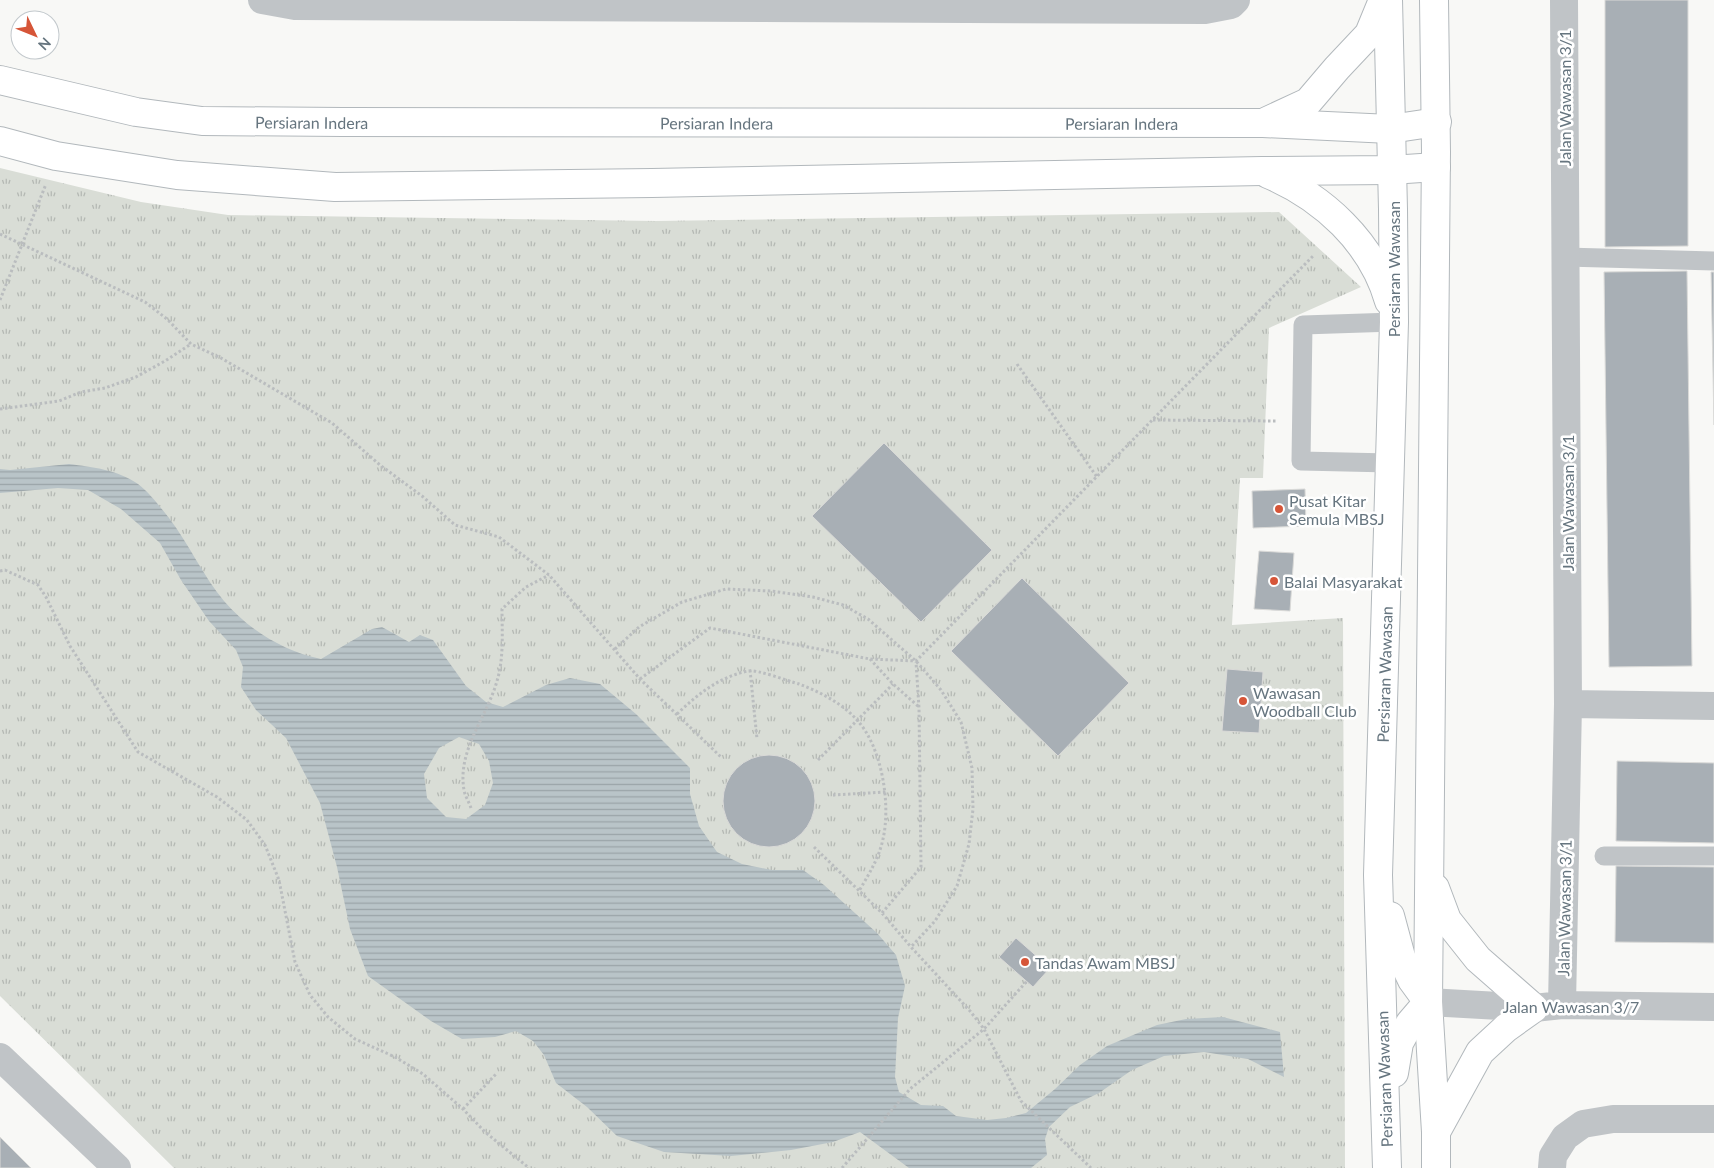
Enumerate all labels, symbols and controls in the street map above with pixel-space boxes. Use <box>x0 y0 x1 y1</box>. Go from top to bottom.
north arrow <box>10 10 60 60</box>
street label: Jalan Wawasan 3/1 <box>1555 30 1574 166</box>
text: N <box>35 34 55 54</box>
street label: Persiaran Indera <box>255 112 368 132</box>
street label: Persiaran Indera <box>660 113 773 132</box>
street label: Persiaran Indera <box>1065 113 1178 132</box>
street label: Persiaran Wawasan <box>1384 201 1403 337</box>
street label: Jalan Wawasan 3/1 <box>1558 435 1577 571</box>
place label: Pusat Kitar Semula MBSJ <box>1289 491 1385 528</box>
marker: Pusat Kitar Semula MBSJ <box>1273 503 1285 515</box>
place label: Balai Masyarakat <box>1284 572 1403 591</box>
marker: Balai Masyarakat <box>1268 575 1280 587</box>
street label: Persiaran Wawasan <box>1372 606 1395 743</box>
place label: Wawasan Woodball Club <box>1253 683 1357 720</box>
marker: Wawasan Woodball Club <box>1237 695 1249 707</box>
street label: Jalan Wawasan 3/1 <box>1553 840 1575 976</box>
place label: Tandas Awam MBSJ <box>1035 953 1176 972</box>
marker: Tandas Awam MBSJ <box>1019 956 1031 968</box>
street label: Jalan Wawasan 3/7 <box>1503 997 1639 1016</box>
street label: Persiaran Wawasan <box>1372 1011 1396 1147</box>

